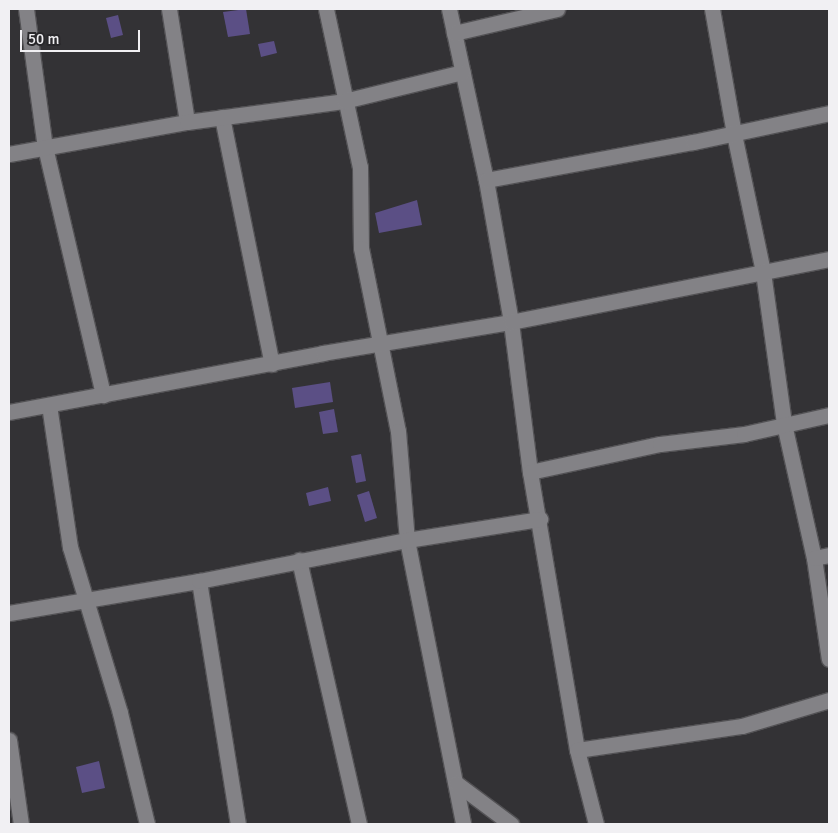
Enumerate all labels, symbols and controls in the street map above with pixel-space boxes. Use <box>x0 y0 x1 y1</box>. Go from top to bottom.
scale bar <box>22 20 142 52</box>
text: 50 m <box>28 30 59 48</box>

